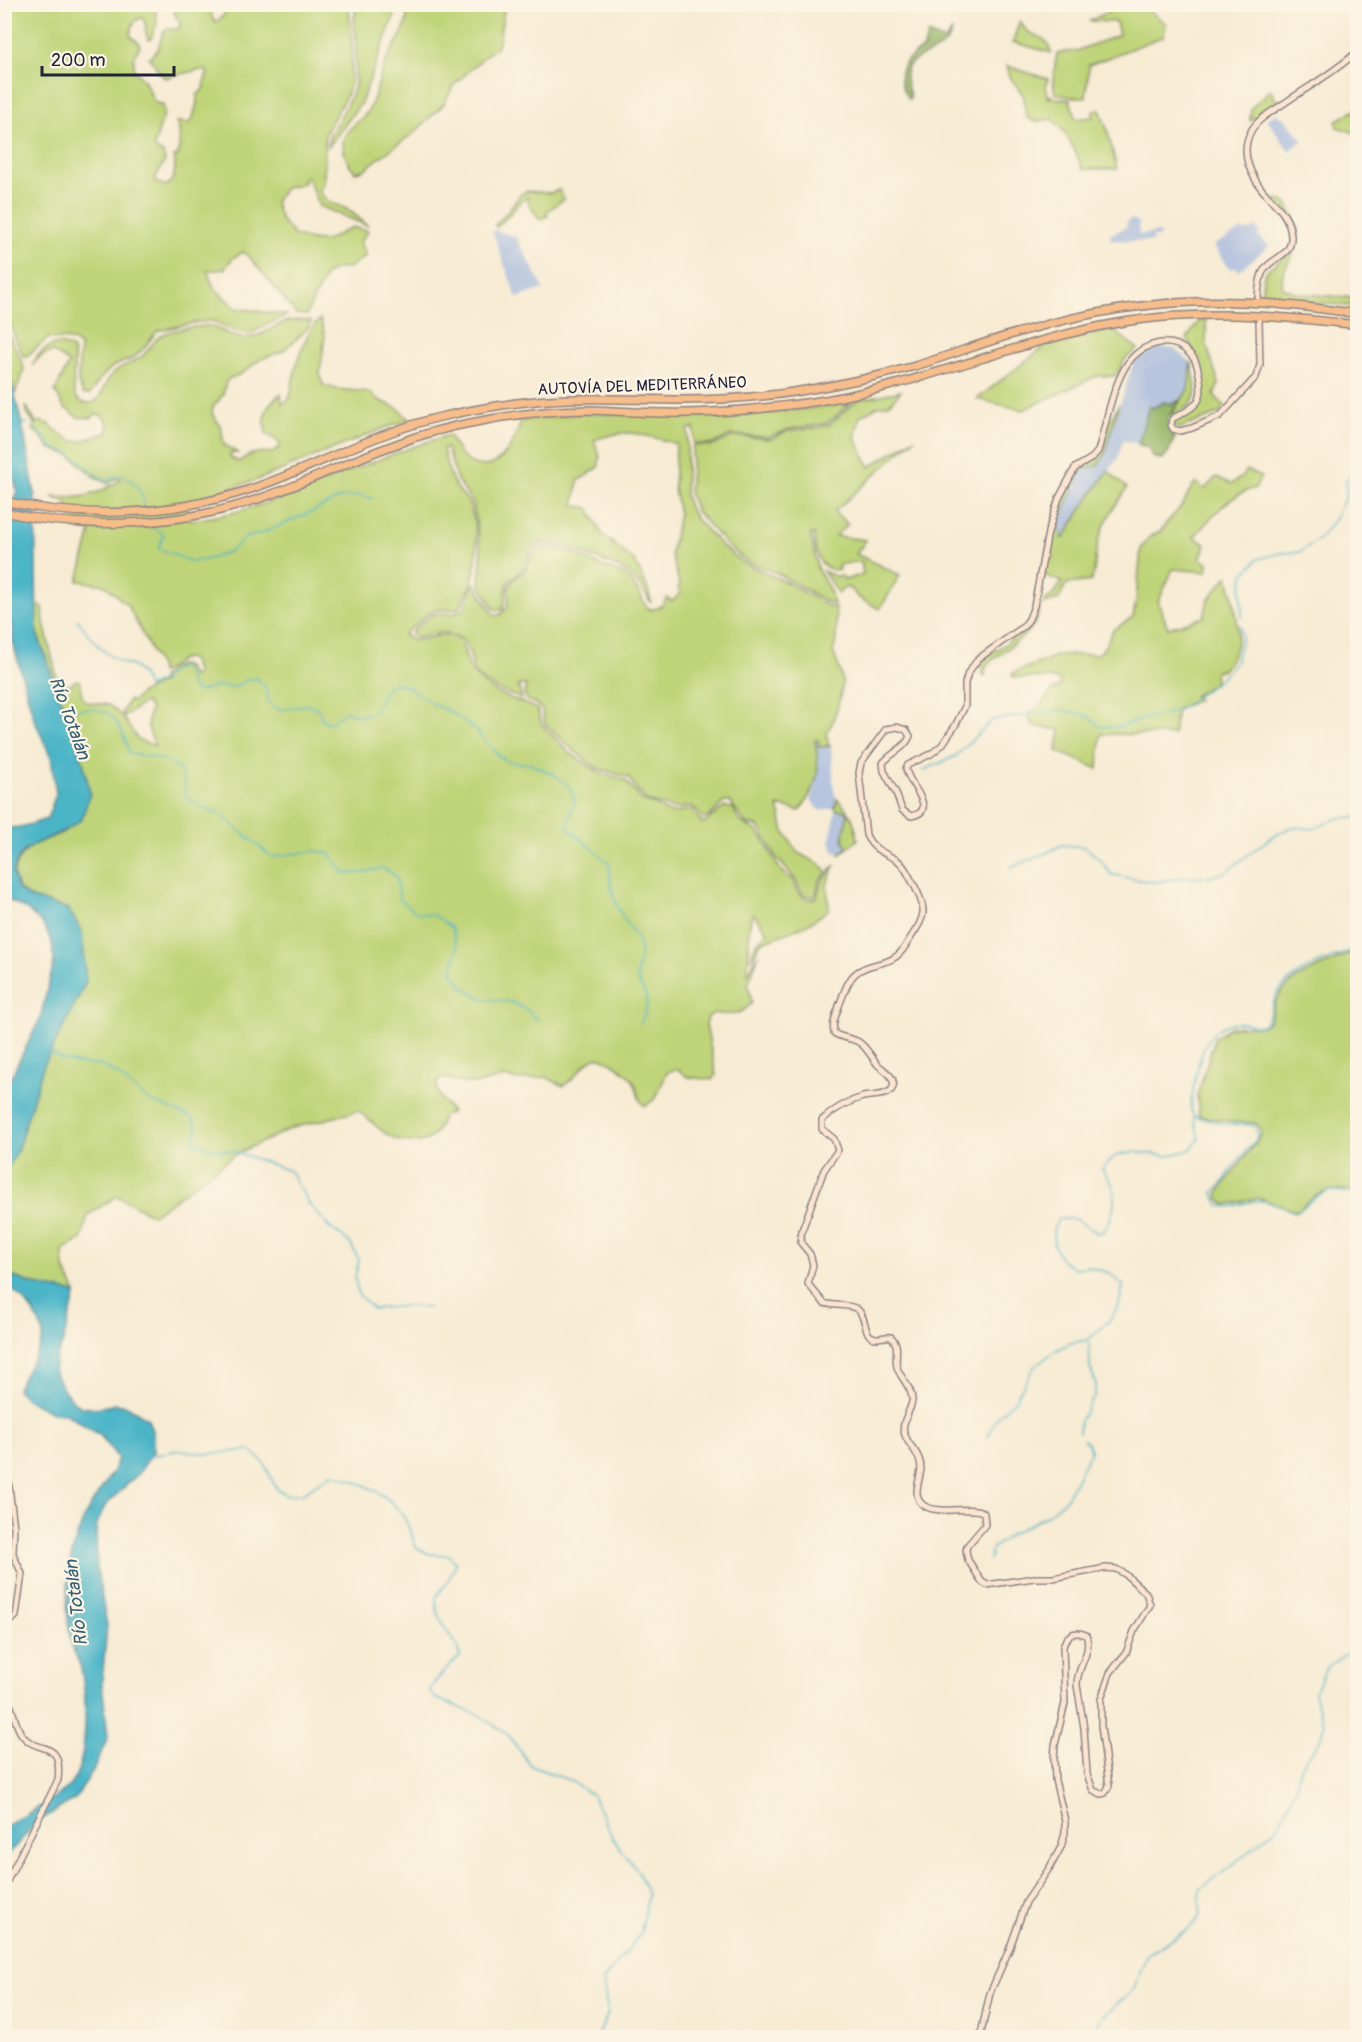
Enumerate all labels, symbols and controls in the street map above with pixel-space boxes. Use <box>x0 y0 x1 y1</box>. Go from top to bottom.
scale bar <box>42 39 174 77</box>
text: 200 m <box>51 49 106 72</box>
street label: AUTOVÍA DEL MEDITERRÁNEO <box>537 372 747 400</box>
water label: Río Totalán <box>44 674 95 763</box>
water label: Río Totalán <box>60 1558 93 1647</box>

